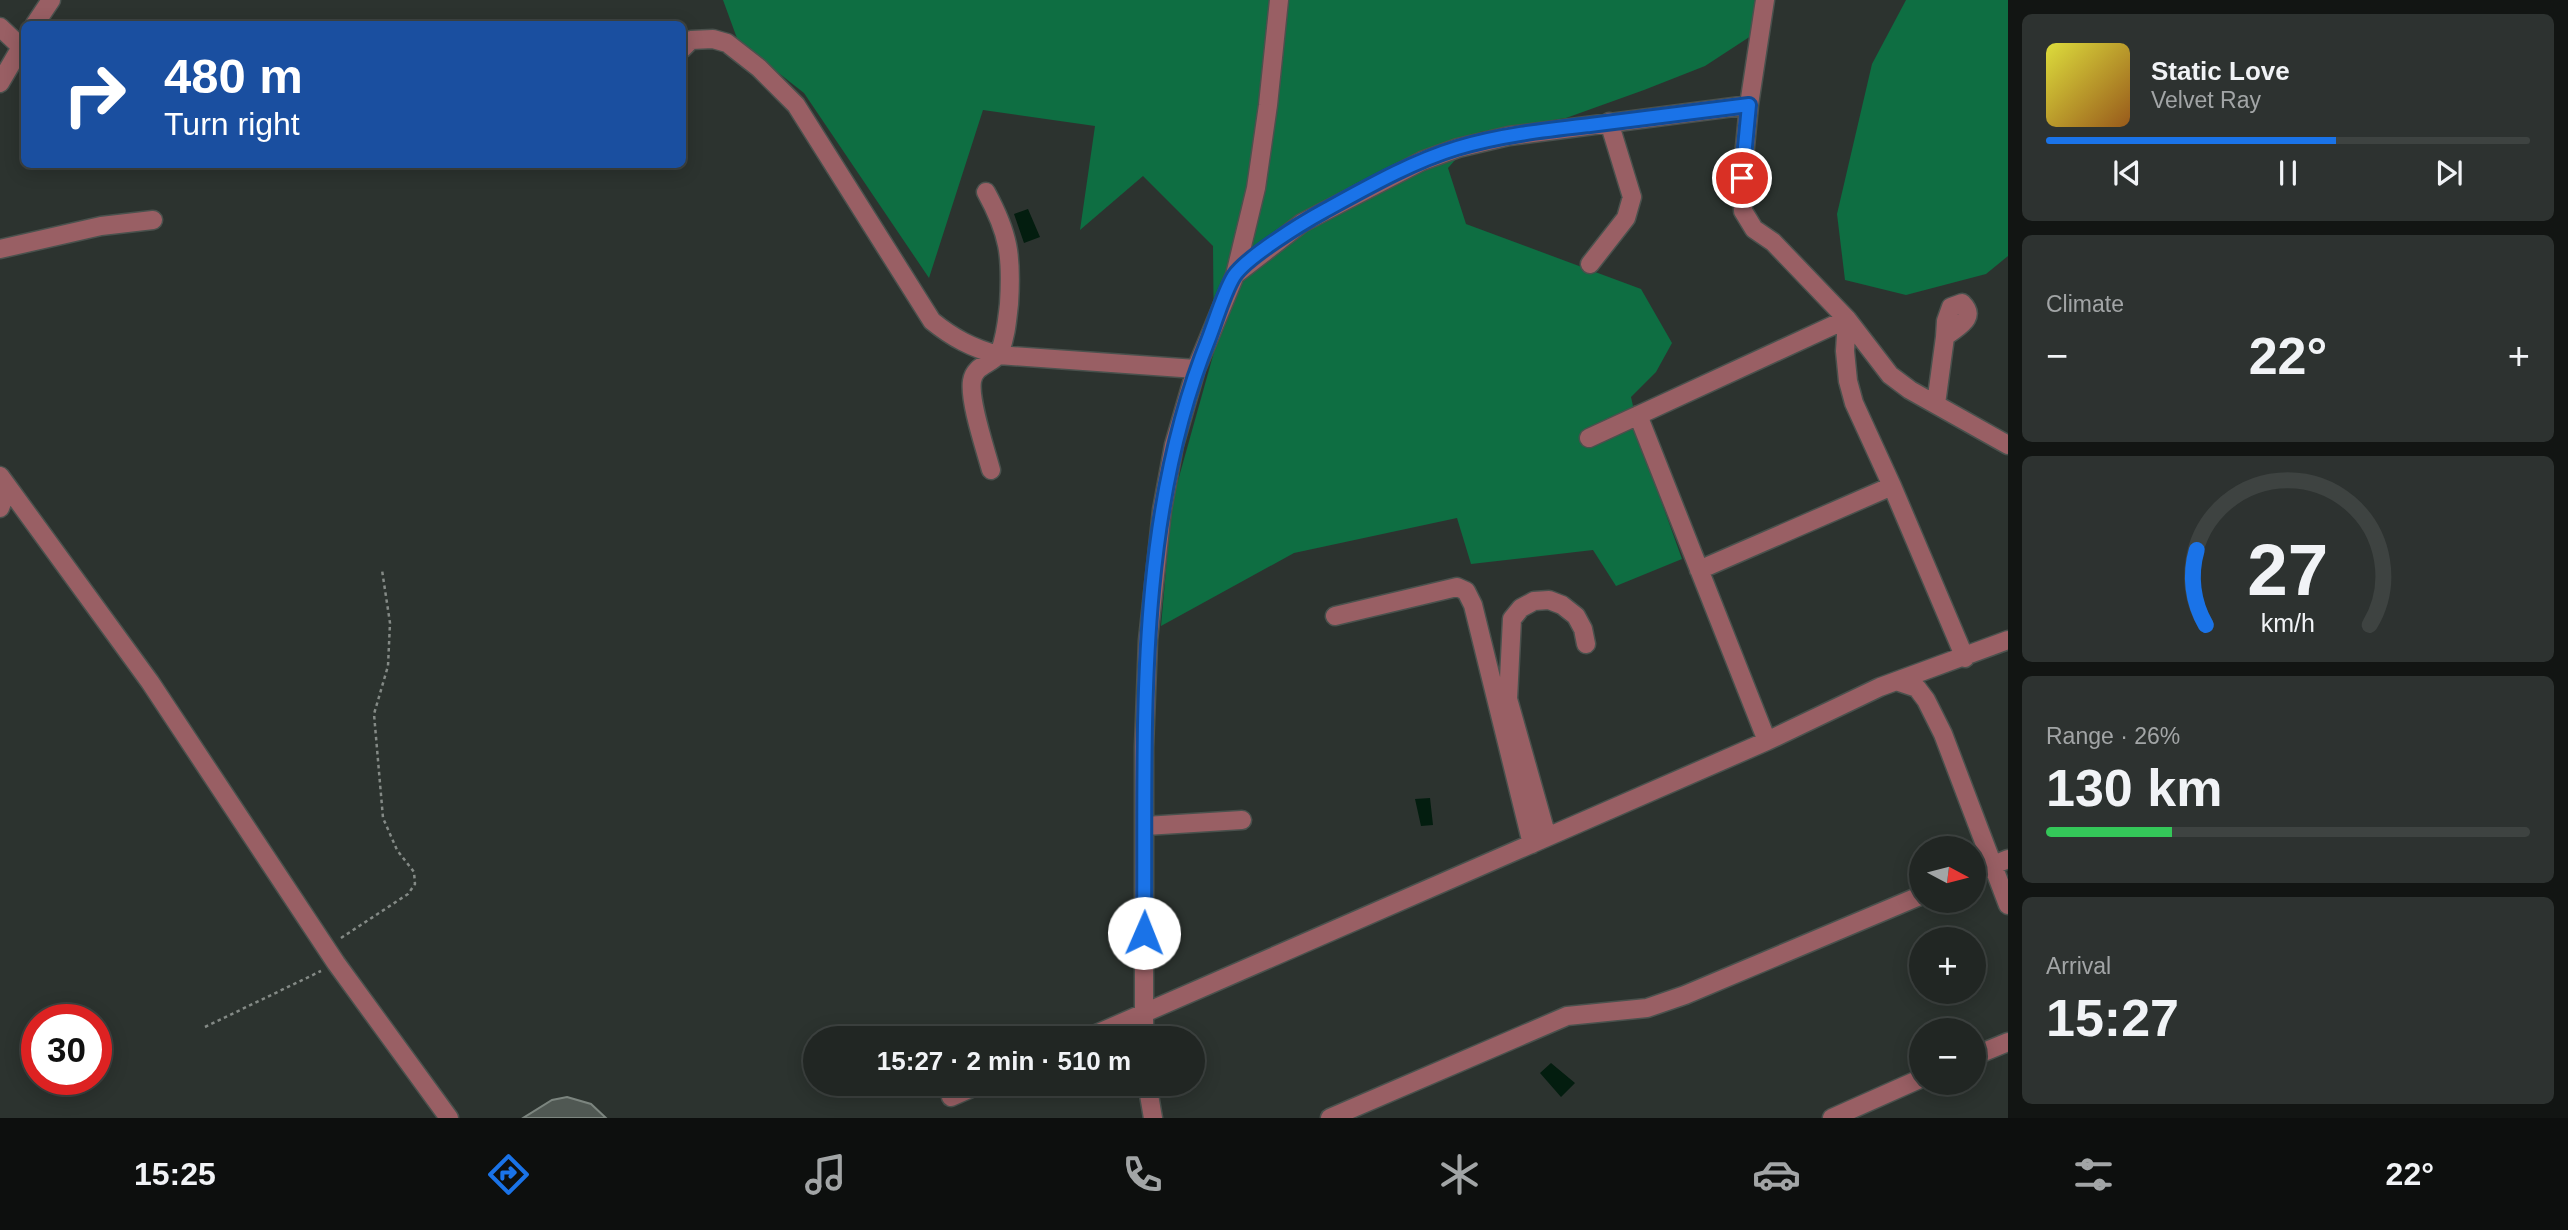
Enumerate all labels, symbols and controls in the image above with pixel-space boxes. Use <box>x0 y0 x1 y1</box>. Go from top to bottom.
icon: right <box>49 49 140 140</box>
text: 480 m <box>164 49 303 103</box>
text: Static Love <box>2151 56 2290 86</box>
text: Velvet Ray <box>2151 87 2261 113</box>
text: Turn right <box>164 106 300 142</box>
pin <box>1712 148 1772 208</box>
icon: previous <box>2108 154 2146 192</box>
icon: pause <box>2269 154 2307 192</box>
icon: next <box>2430 154 2468 192</box>
icon: arrive <box>1723 159 1761 197</box>
text: Climate <box>2046 291 2124 317</box>
text: 22° <box>2249 327 2327 385</box>
text: − <box>2046 335 2068 377</box>
text: + <box>2508 335 2530 377</box>
text: 27 <box>2248 529 2328 610</box>
text: km/h <box>2261 609 2315 637</box>
text: Range · 26% <box>2046 723 2180 749</box>
text: 130 km <box>2046 759 2222 817</box>
north arrow <box>1909 836 1986 914</box>
map controls <box>1909 836 1986 1095</box>
position arrow <box>1107 896 1181 970</box>
button: + <box>1909 927 1986 1004</box>
text: Arrival <box>2046 953 2111 979</box>
text: 15:27 <box>2046 989 2179 1047</box>
speed limit sign: 30 <box>21 1004 112 1095</box>
button: − <box>1909 1018 1986 1095</box>
text: 15:27 · 2 min · 510 m <box>877 1046 1131 1076</box>
icon: directions <box>484 1150 533 1199</box>
icon: music <box>801 1150 850 1199</box>
icon: phone <box>1118 1150 1167 1199</box>
icon: climate <box>1435 1150 1484 1199</box>
icon: car <box>1752 1150 1801 1199</box>
icon: filters <box>2069 1150 2118 1199</box>
text: 15:25 <box>134 1156 216 1192</box>
text: 22° <box>2386 1156 2434 1192</box>

